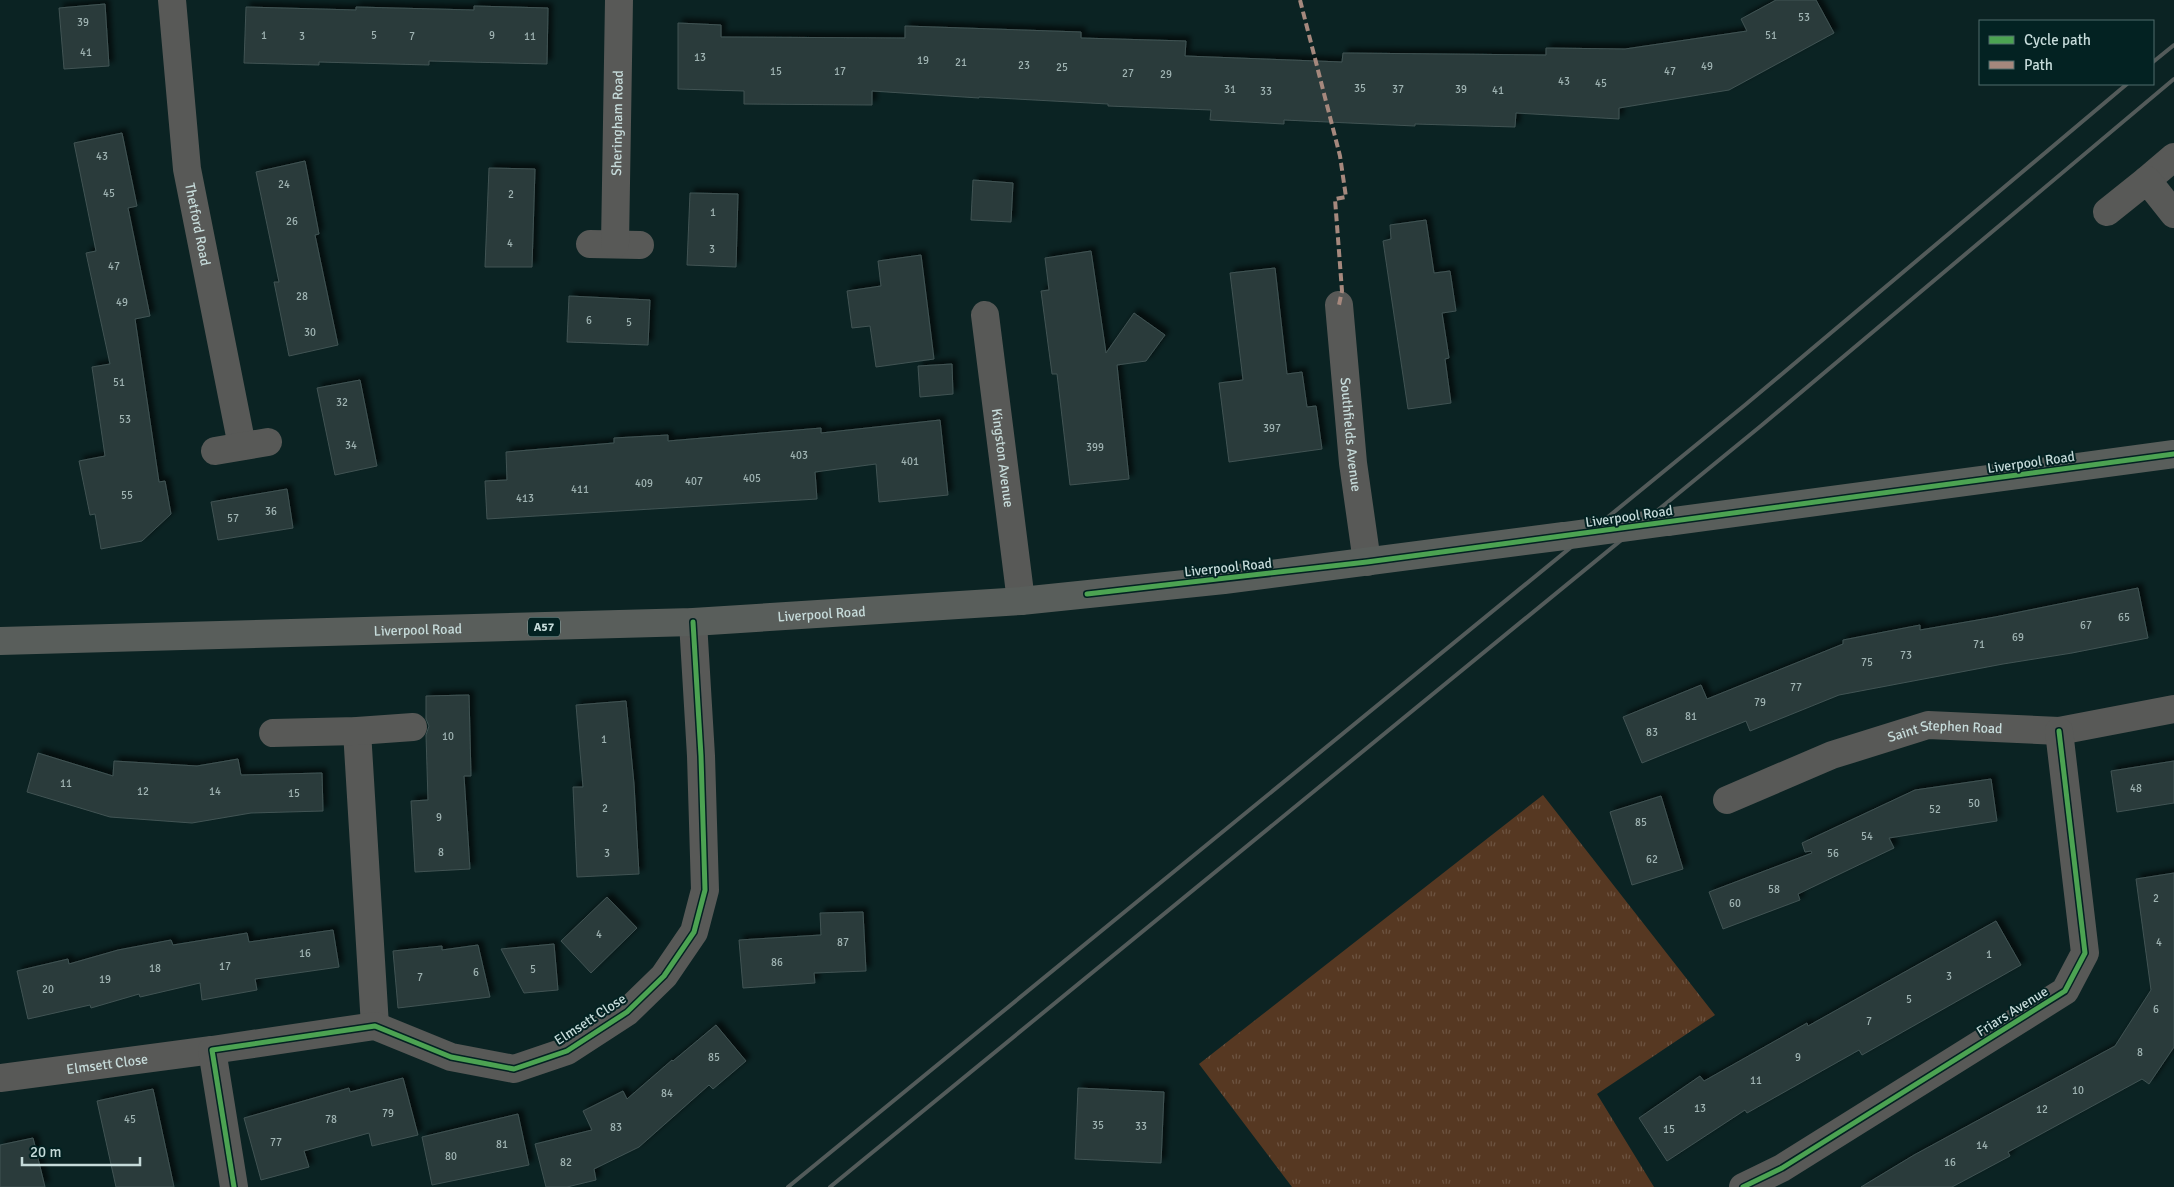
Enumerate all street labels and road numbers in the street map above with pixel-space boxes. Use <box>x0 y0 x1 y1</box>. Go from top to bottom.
street label: Sheringham Road <box>608 70 627 176</box>
street label: Thetford Road <box>181 181 214 267</box>
street label: Southfields Avenue <box>1336 377 1365 493</box>
street label: Kingston Avenue <box>988 407 1017 509</box>
street label: Liverpool Road <box>1986 448 2076 477</box>
street label: Liverpool Road <box>1584 502 1674 531</box>
street label: Liverpool Road <box>1183 554 1273 581</box>
street label: Liverpool Road <box>777 603 866 626</box>
road number: A57 <box>528 618 560 636</box>
street label: Liverpool Road <box>374 620 462 640</box>
street label: Saint Stephen Road <box>1885 717 2003 746</box>
street label: Friars Avenue <box>1973 983 2051 1040</box>
street label: Elmsett Close <box>551 990 629 1049</box>
street label: Elmsett Close <box>65 1051 149 1078</box>

